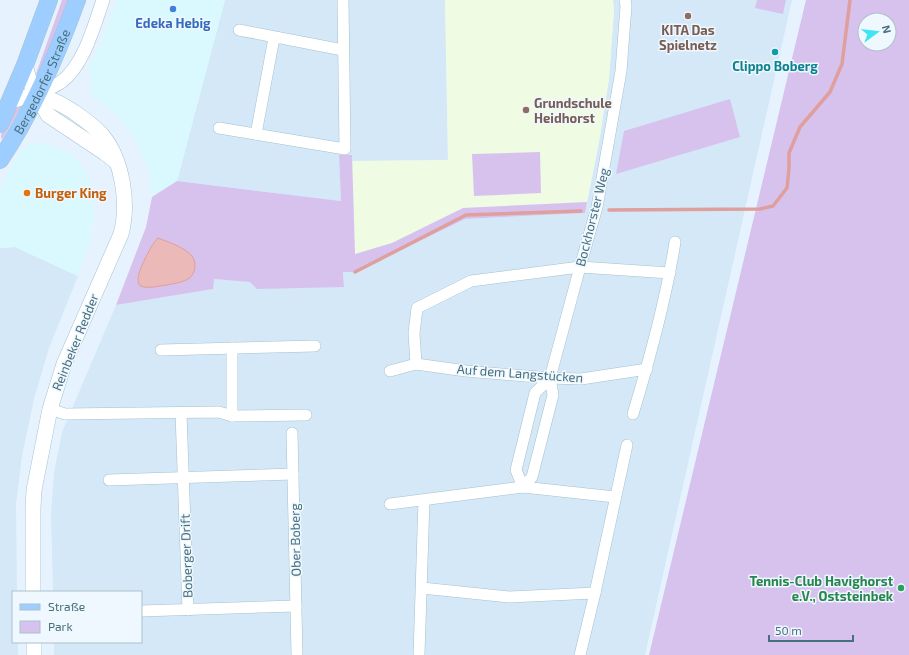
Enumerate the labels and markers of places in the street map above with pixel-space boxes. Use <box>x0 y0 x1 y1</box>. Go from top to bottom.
marker: Edeka Hebig <box>168 4 178 14</box>
marker: KITA Das Spielnetz <box>683 11 693 21</box>
place label: Edeka Hebig <box>135 15 211 31</box>
place label: KITA Das Spielnetz <box>659 22 717 53</box>
marker: Clippo Boberg <box>770 47 780 57</box>
place label: Clippo Boberg <box>732 58 818 74</box>
place label: Grundschule Heidhorst <box>534 95 612 126</box>
marker: Grundschule Heidhorst <box>521 105 531 115</box>
place label: Burger King <box>35 185 107 201</box>
marker: Burger King <box>22 188 32 198</box>
place label: Tennis-Club Havighorst e.V., Oststeinbek <box>749 573 894 604</box>
marker: Tennis-Club Havighorst e.V., Oststeinbek <box>896 583 906 593</box>

